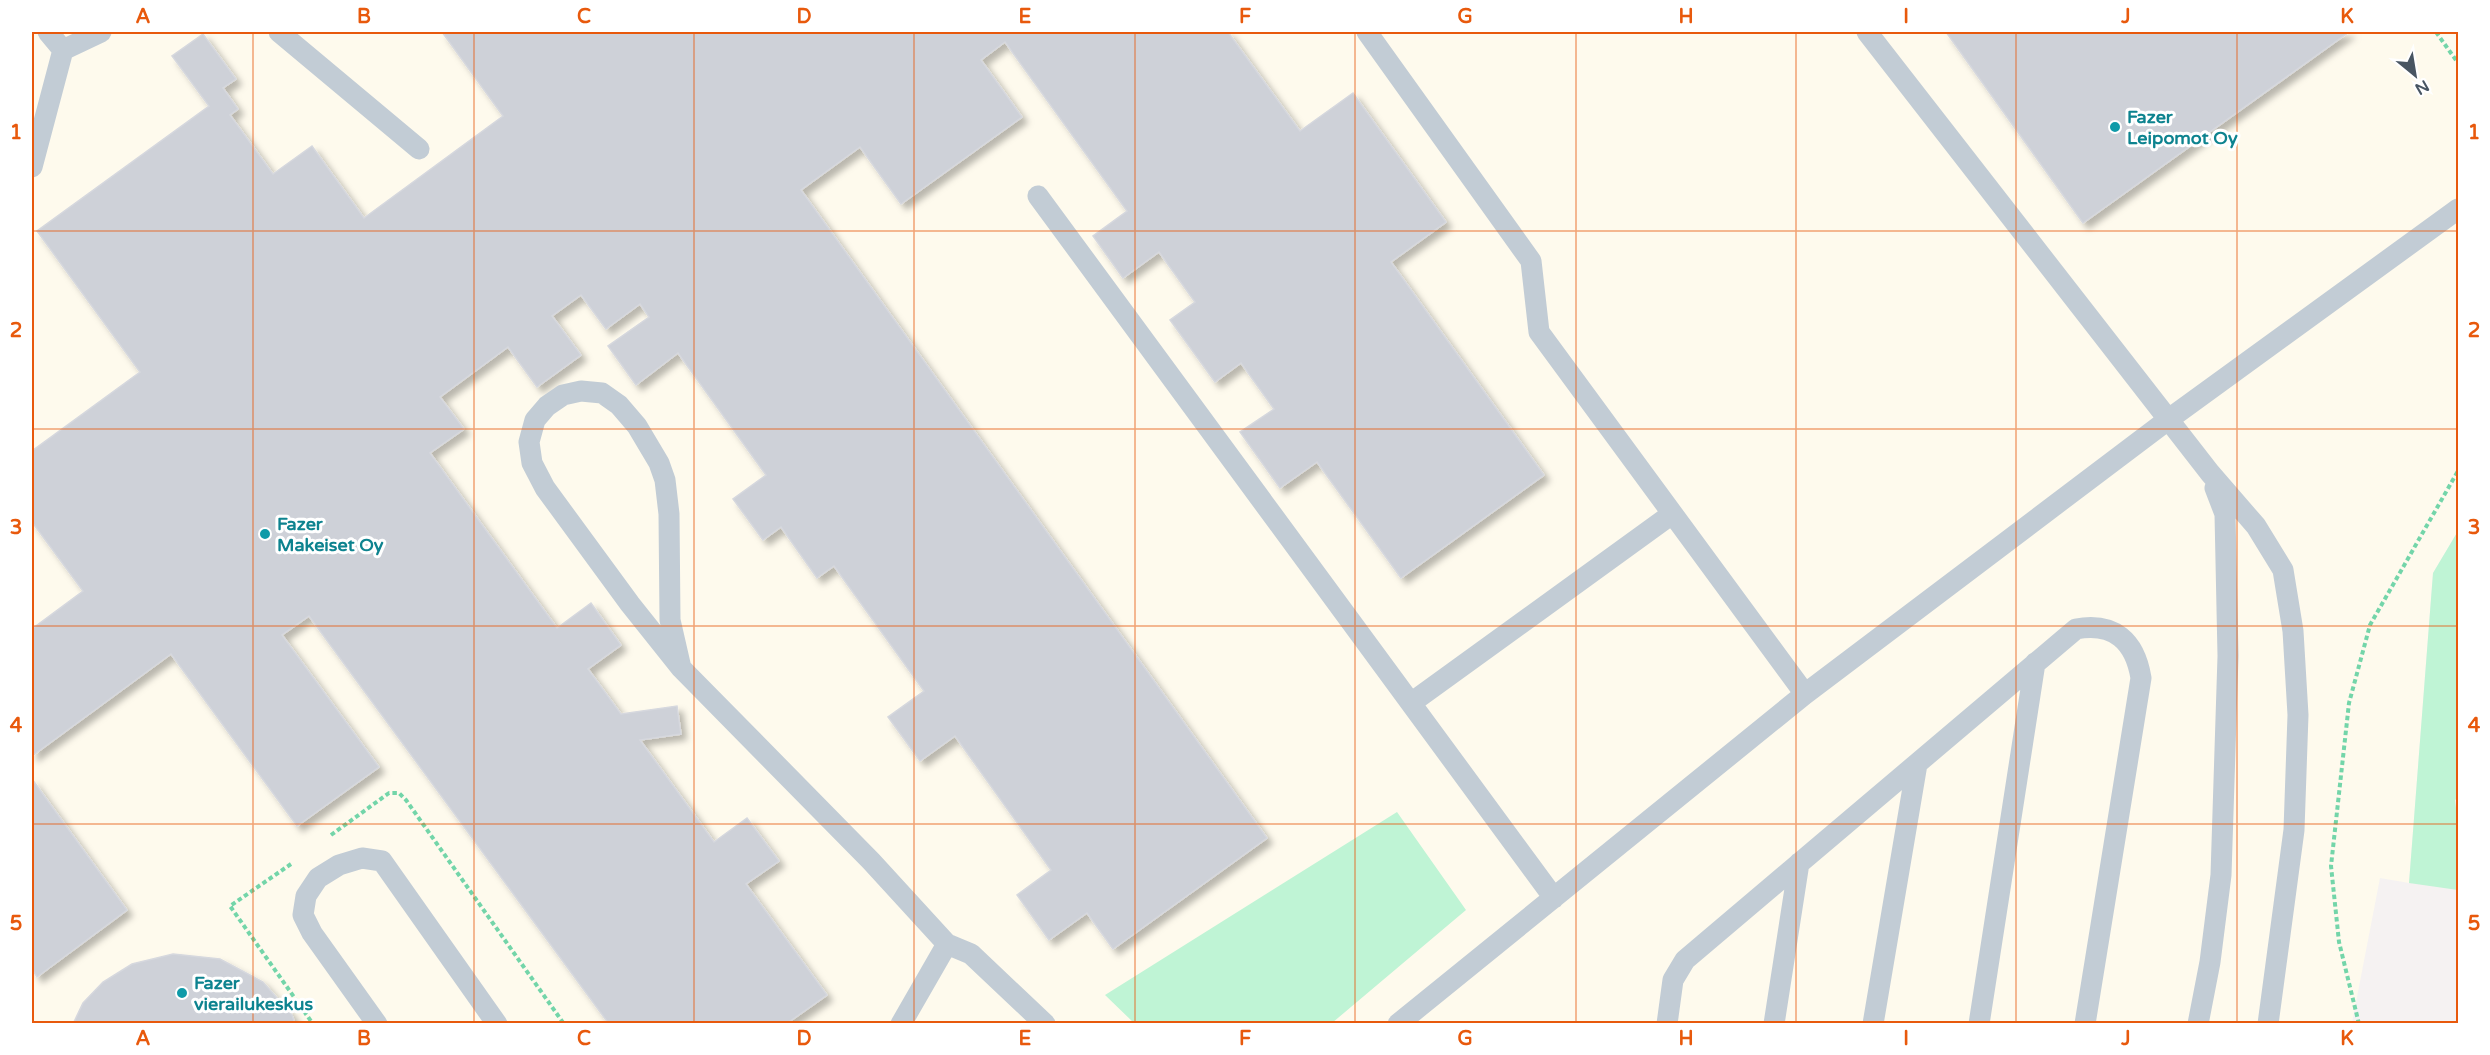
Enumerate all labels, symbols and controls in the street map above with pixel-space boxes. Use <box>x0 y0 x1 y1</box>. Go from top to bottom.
text: A <box>136 5 151 29</box>
text: B <box>357 5 371 29</box>
text: C <box>577 5 591 29</box>
text: D <box>796 5 812 29</box>
text: E <box>1019 5 1032 29</box>
text: F <box>1239 5 1251 29</box>
text: G <box>1457 5 1473 29</box>
text: H <box>1678 5 1694 29</box>
text: I <box>1903 5 1909 29</box>
text: J <box>2120 5 2131 29</box>
text: K <box>2340 5 2354 29</box>
north arrow <box>2385 45 2445 105</box>
text: N <box>2411 75 2433 99</box>
place label: Fazer Leipomot Oy <box>2127 106 2238 149</box>
marker: Fazer Leipomot Oy <box>2108 120 2122 134</box>
text: 1 <box>10 121 22 145</box>
text: 1 <box>2468 121 2480 145</box>
text: 2 <box>10 319 22 343</box>
text: 2 <box>2468 319 2480 343</box>
place label: Fazer Makeiset Oy <box>277 513 384 556</box>
text: 3 <box>10 516 22 540</box>
text: 3 <box>2468 516 2480 540</box>
marker: Fazer Makeiset Oy <box>258 527 272 541</box>
text: 4 <box>10 714 23 738</box>
text: 4 <box>2468 714 2481 738</box>
text: 5 <box>10 912 22 936</box>
text: 5 <box>2468 912 2480 936</box>
place label: Fazer vierailukeskus <box>194 972 313 1015</box>
marker: Fazer vierailukeskus <box>175 986 189 1000</box>
text: A <box>136 1027 151 1051</box>
text: B <box>357 1027 371 1051</box>
text: C <box>577 1027 591 1051</box>
text: D <box>796 1027 812 1051</box>
text: E <box>1019 1027 1032 1051</box>
text: F <box>1239 1027 1251 1051</box>
text: G <box>1457 1027 1473 1051</box>
text: H <box>1678 1027 1694 1051</box>
text: I <box>1903 1027 1909 1051</box>
text: J <box>2120 1027 2131 1051</box>
text: K <box>2340 1027 2354 1051</box>

